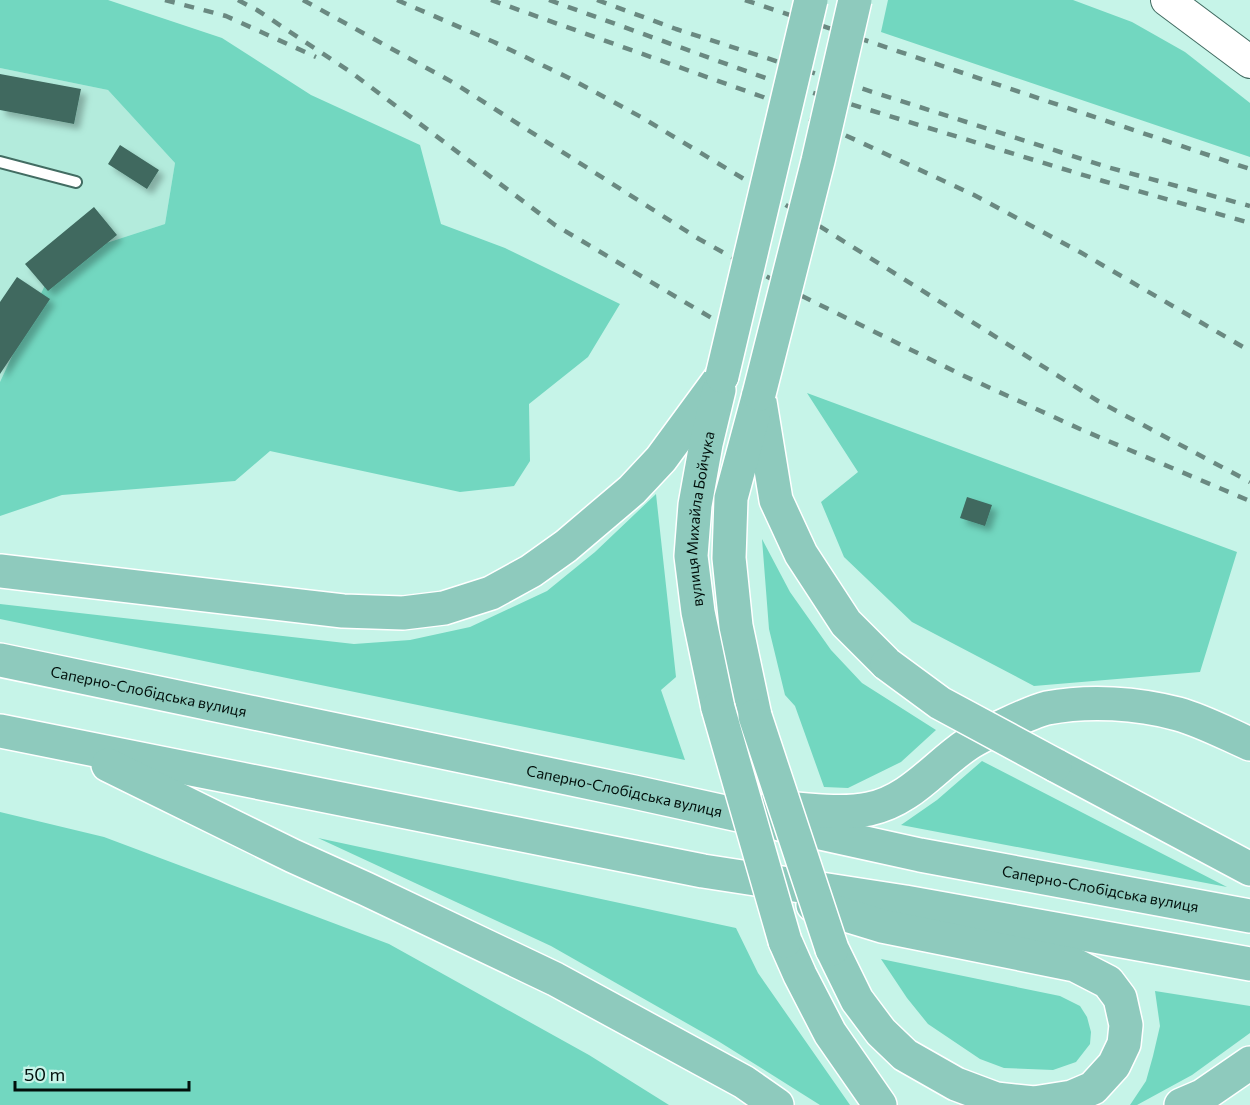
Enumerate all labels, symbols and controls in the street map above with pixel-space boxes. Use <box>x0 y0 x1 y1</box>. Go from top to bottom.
street label: вулиця Михайла Бойчука <box>682 429 718 608</box>
street label: Саперно-Слобідська вулиця <box>49 662 248 720</box>
street label: Саперно-Слобідська вулиця <box>525 761 724 820</box>
street label: Саперно-Слобідська вулиця <box>1001 861 1200 915</box>
scale bar <box>15 1054 189 1092</box>
text: 50 m <box>24 1063 65 1085</box>

